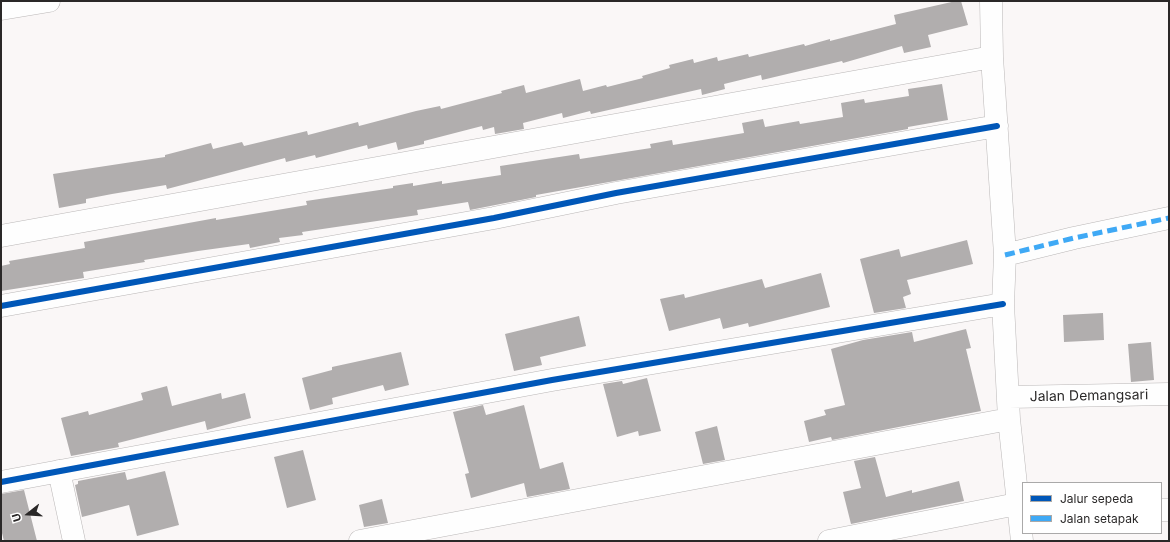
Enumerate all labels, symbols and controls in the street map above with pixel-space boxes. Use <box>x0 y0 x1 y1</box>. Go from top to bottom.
street label: Jalan Demangsari <box>1030 387 1148 405</box>
legend <box>1022 482 1162 534</box>
text: Jalur sepeda <box>1060 491 1133 506</box>
north arrow <box>8 494 48 534</box>
text: Jalan setapak <box>1060 511 1139 526</box>
text: U <box>9 512 24 523</box>

